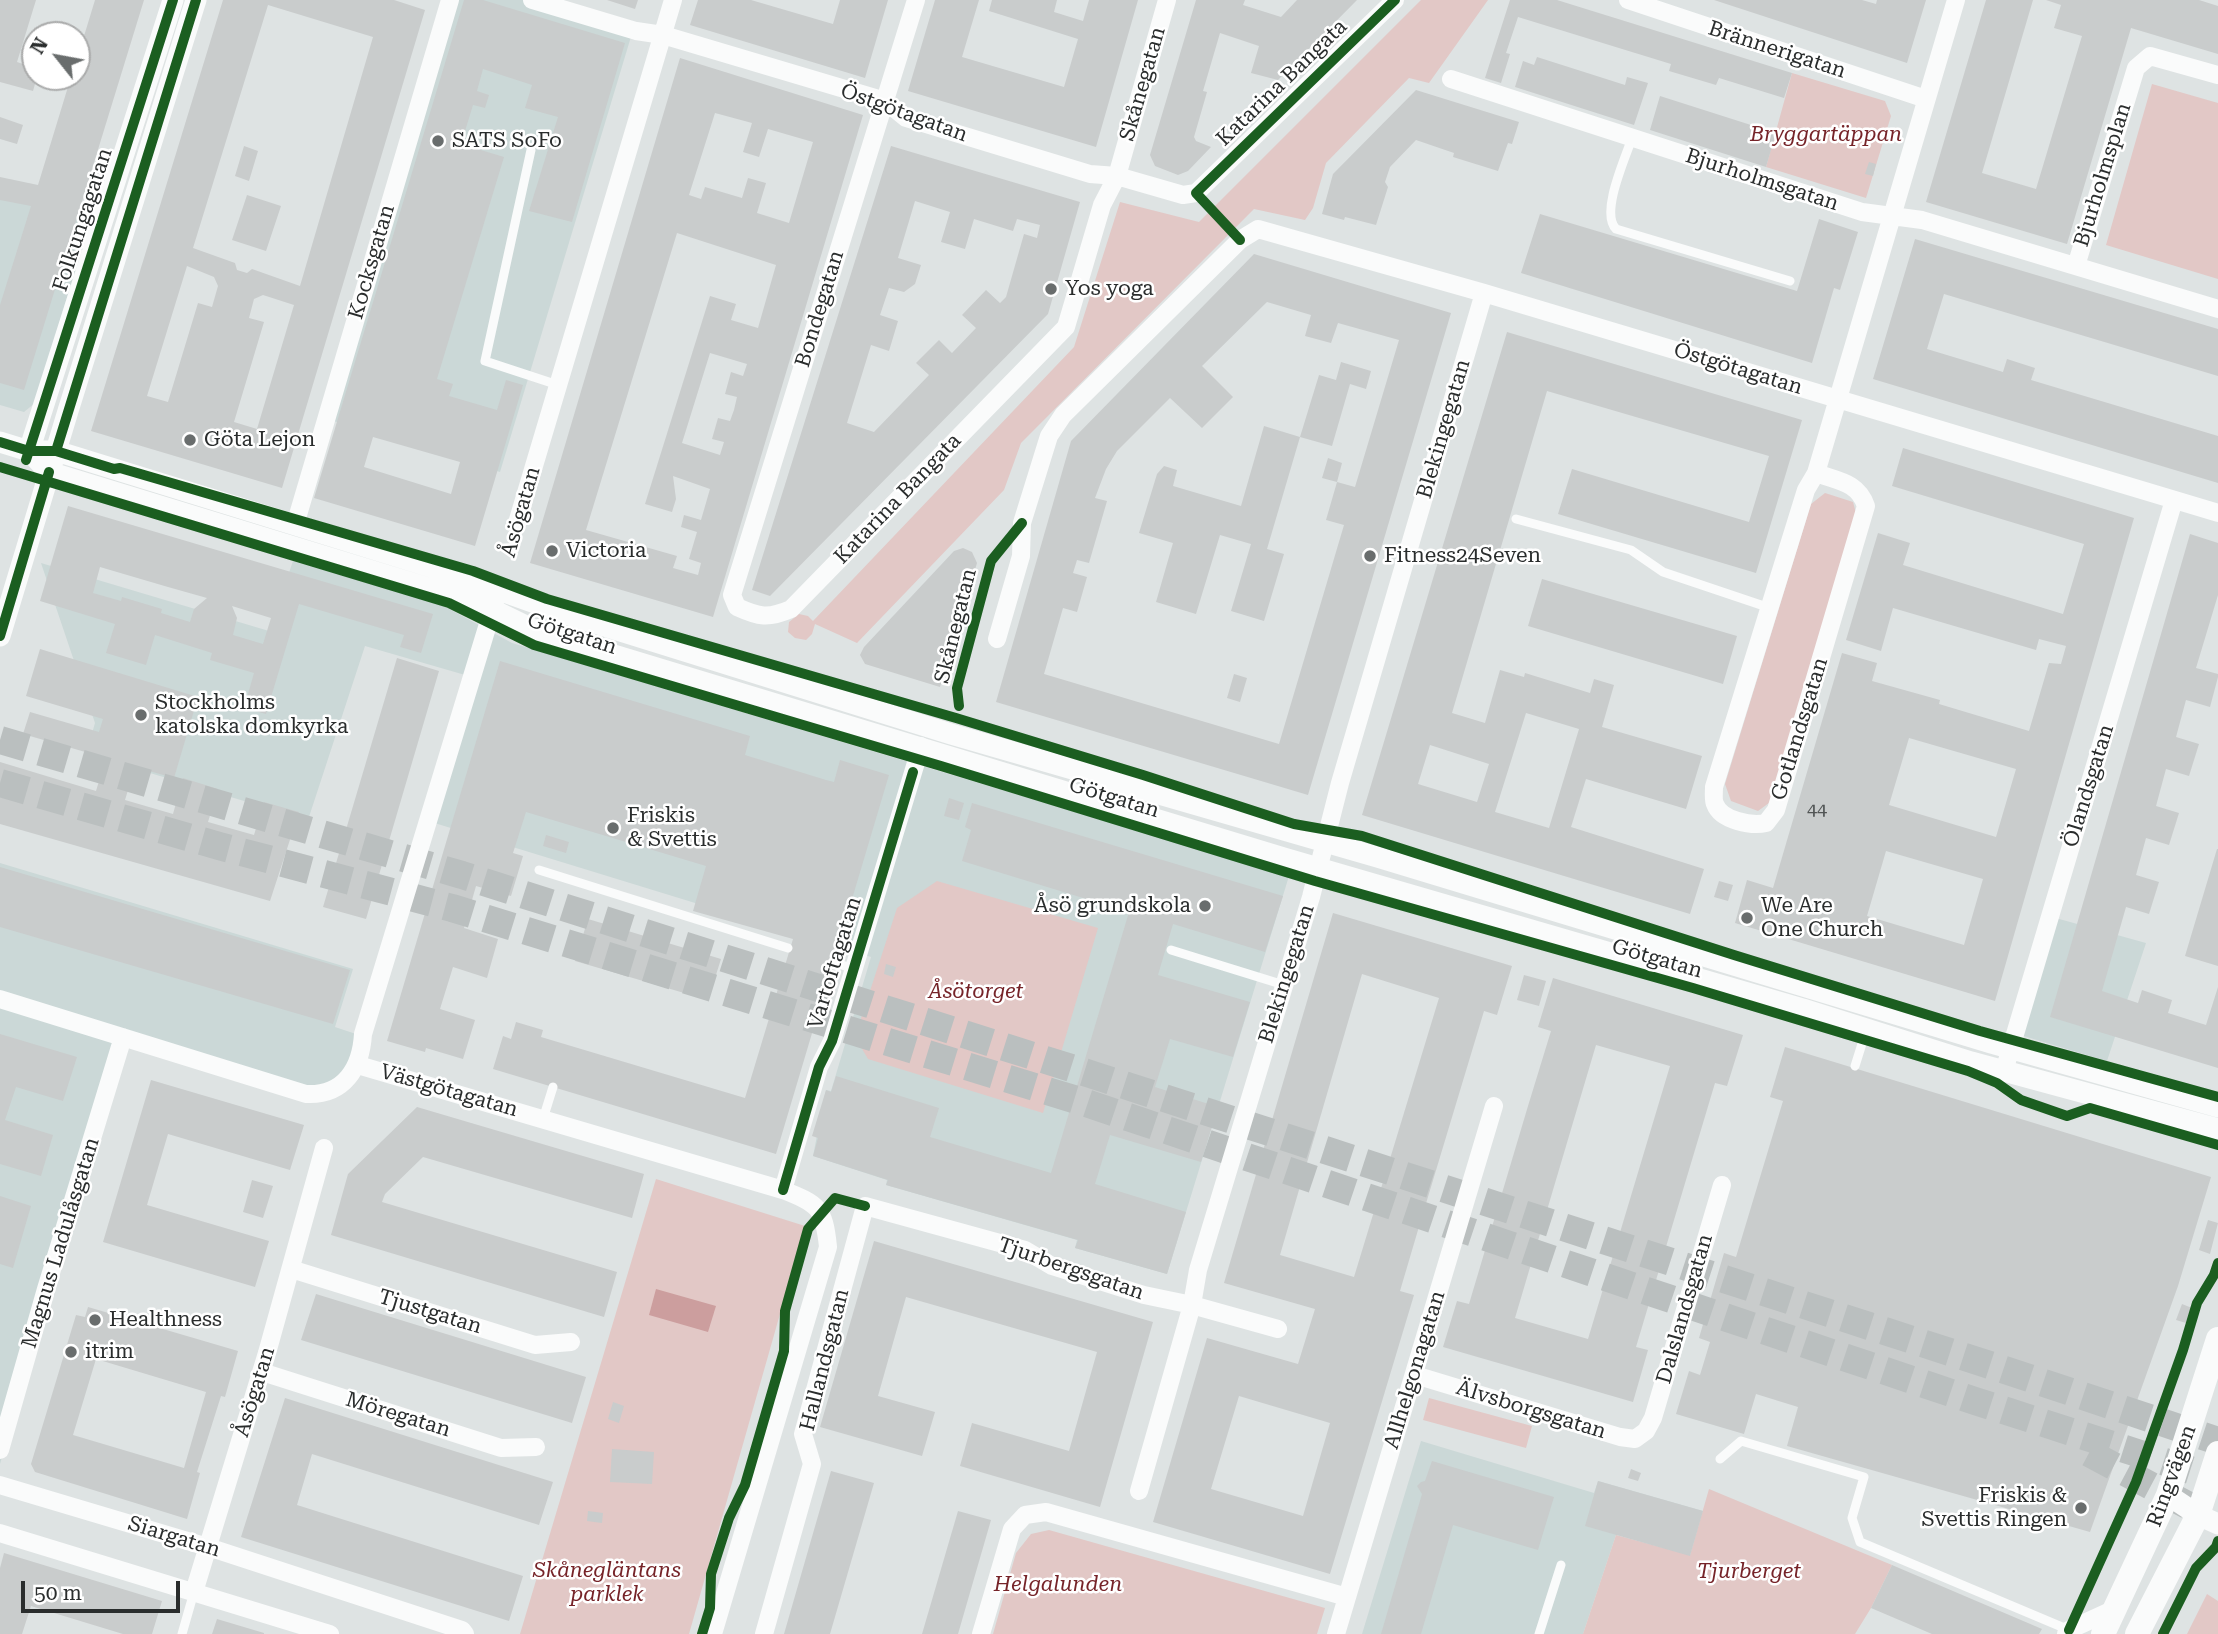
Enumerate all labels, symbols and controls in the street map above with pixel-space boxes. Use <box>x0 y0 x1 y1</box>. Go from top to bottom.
street label: Katarina Bangata <box>1212 14 1352 152</box>
street label: Brännerigatan <box>1705 16 1849 84</box>
north arrow <box>21 21 91 91</box>
street label: Skånegatan <box>1115 24 1171 144</box>
text: N <box>26 34 53 58</box>
street label: Östgötagatan <box>837 78 971 148</box>
street label: Bjurholmsplan <box>2069 100 2137 250</box>
park label: Bryggartäppan <box>1750 122 1902 148</box>
place label: SATS SoFo <box>452 128 562 154</box>
marker: SATS SoFo <box>430 133 446 149</box>
street label: Bjurholmsgatan <box>1682 143 1842 217</box>
street label: Folkungagatan <box>48 145 118 295</box>
street label: Kocksgatan <box>344 202 400 322</box>
street label: Bondegatan <box>790 247 850 371</box>
place label: Yos yoga <box>1065 276 1154 302</box>
marker: Yos yoga <box>1043 281 1059 297</box>
street label: Östgötagatan <box>1671 337 1805 401</box>
street label: Blekingegatan <box>1412 356 1476 502</box>
place label: Göta Lejon <box>204 427 315 453</box>
street label: Katarina Bangata <box>829 429 967 569</box>
marker: Göta Lejon <box>182 432 198 448</box>
street label: Åsögatan <box>496 464 546 560</box>
place label: Victoria <box>566 538 646 564</box>
marker: Victoria <box>544 543 560 559</box>
place label: Fitness24Seven <box>1384 543 1541 569</box>
marker: Fitness24Seven <box>1362 548 1378 564</box>
street label: Skånegatan <box>930 566 982 686</box>
street label: Götgatan <box>524 608 620 660</box>
street label: Gotlandsgatan <box>1766 655 1834 803</box>
place label: Stockholms katolska domkyrka <box>155 690 348 740</box>
marker: Stockholms katolska domkyrka <box>133 707 149 723</box>
street label: Ölandsgatan <box>2058 722 2120 850</box>
street label: Götgatan <box>1066 772 1162 824</box>
house number: 44 <box>1807 799 1827 821</box>
place label: Friskis & Svettis <box>627 803 717 853</box>
marker: Friskis & Svettis <box>605 820 621 836</box>
place label: Åsö grundskola <box>1034 893 1191 919</box>
place label: We Are One Church <box>1761 893 1883 943</box>
street label: Vartoftagatan <box>803 894 867 1032</box>
marker: Åsö grundskola <box>1197 898 1213 914</box>
street label: Blekingegatan <box>1254 902 1320 1046</box>
marker: We Are One Church <box>1739 910 1755 926</box>
street label: Götgatan <box>1609 934 1705 984</box>
park label: Åsötorget <box>929 979 1023 1005</box>
street label: Västgötagatan <box>377 1059 521 1123</box>
street label: Magnus Ladulåsgatan <box>17 1135 105 1351</box>
street label: Dalslandsgatan <box>1652 1231 1718 1387</box>
street label: Tjurbergsgatan <box>995 1232 1147 1306</box>
street label: Tjustgatan <box>375 1284 485 1340</box>
street label: Hallandsgatan <box>795 1286 855 1434</box>
street label: Allhelgonagatan <box>1379 1288 1451 1452</box>
place label: Healthness <box>109 1307 222 1333</box>
marker: Healthness <box>87 1312 103 1328</box>
place label: itrim <box>85 1339 134 1365</box>
marker: itrim <box>63 1344 79 1360</box>
street label: Åsögatan <box>229 1344 281 1440</box>
street label: Älvsborgsgatan <box>1453 1375 1609 1445</box>
street label: Möregatan <box>343 1387 453 1443</box>
street label: Ringvägen <box>2142 1422 2202 1530</box>
place label: Friskis & Svettis Ringen <box>1922 1483 2067 1533</box>
marker: Friskis & Svettis Ringen <box>2073 1500 2089 1516</box>
street label: Siargatan <box>125 1511 223 1563</box>
park label: Skånegläntans parklek <box>533 1558 681 1608</box>
park label: Tjurberget <box>1697 1559 1801 1585</box>
scale bar <box>24 1568 184 1612</box>
park label: Helgalunden <box>994 1572 1122 1598</box>
text: 50 m <box>34 1581 82 1605</box>

